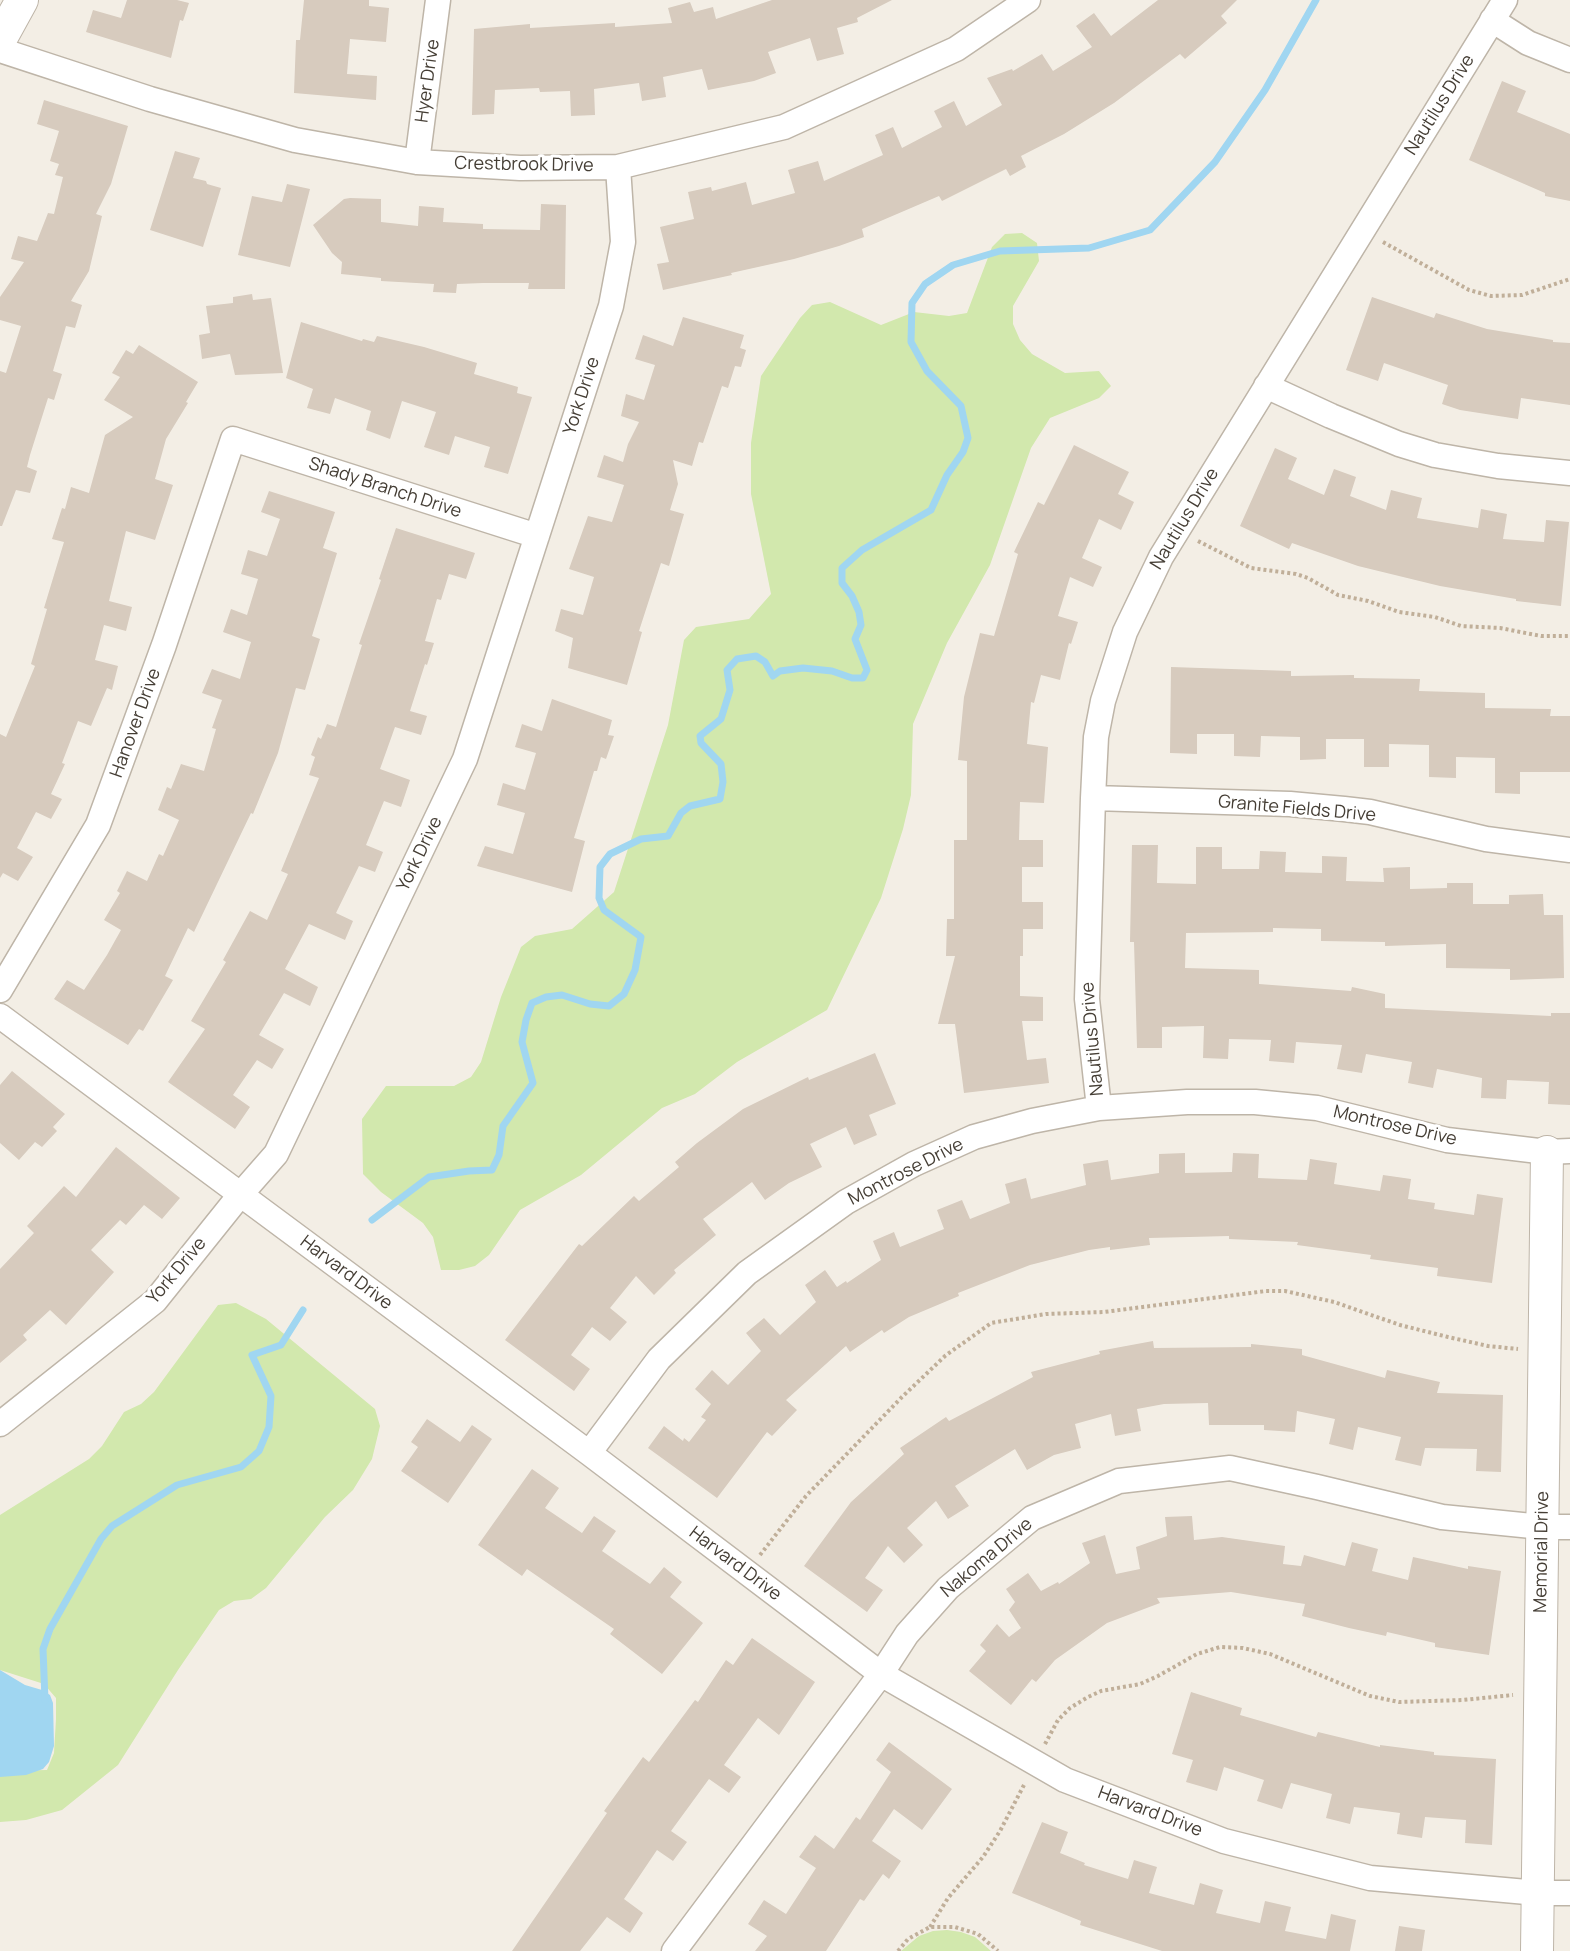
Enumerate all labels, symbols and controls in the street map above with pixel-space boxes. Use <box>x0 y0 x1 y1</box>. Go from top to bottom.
street label: Hyer Drive <box>411 38 445 124</box>
street label: Nautilus Drive <box>1401 51 1479 159</box>
street label: Crestbrook Drive <box>454 153 594 177</box>
street label: York Drive <box>559 354 605 438</box>
street label: Shady Branch Drive <box>306 453 464 523</box>
street label: Nautilus Drive <box>1146 464 1224 574</box>
street label: Hanover Drive <box>106 665 166 781</box>
street label: Granite Fields Drive <box>1217 791 1377 827</box>
street label: York Drive <box>393 813 447 895</box>
street label: Nautilus Drive <box>1077 981 1109 1097</box>
street label: Montrose Drive <box>1331 1101 1459 1151</box>
street label: Montrose Drive <box>845 1134 967 1210</box>
street label: Harvard Drive <box>296 1231 396 1315</box>
street label: York Drive <box>143 1233 211 1309</box>
street label: Memorial Drive <box>1530 1491 1554 1613</box>
street label: Nakoma Drive <box>937 1514 1037 1602</box>
street label: Harvard Drive <box>685 1522 785 1606</box>
street label: Harvard Drive <box>1095 1782 1205 1842</box>

